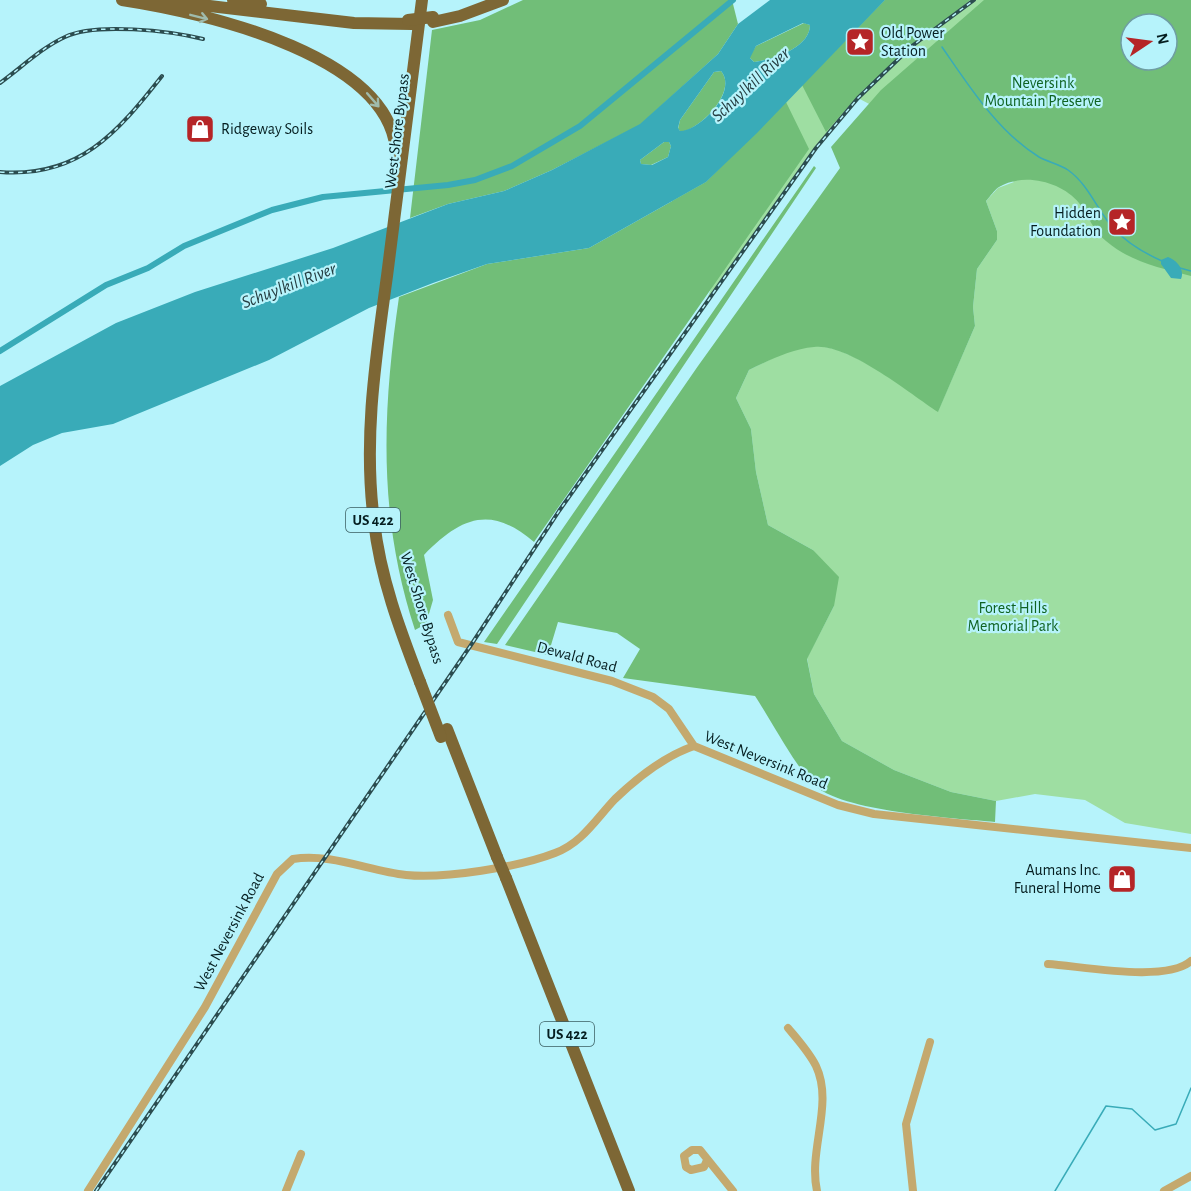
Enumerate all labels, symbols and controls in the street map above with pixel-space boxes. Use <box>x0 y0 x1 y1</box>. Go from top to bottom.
one-way arrow <box>190 12 209 23</box>
north arrow <box>1119 12 1179 72</box>
place label: Old Power Station <box>881 25 945 59</box>
place icon: Old Power Station <box>844 26 876 58</box>
text: N <box>1154 32 1172 46</box>
water label: Schuylkill River <box>708 44 794 126</box>
street label: West Shore Bypass <box>382 72 413 190</box>
park label: Neversink Mountain Preserve <box>985 75 1101 109</box>
one-way arrow <box>366 92 380 107</box>
shop icon: Ridgeway Soils <box>184 113 216 145</box>
place label: Ridgeway Soils <box>221 121 313 138</box>
place label: Hidden Foundation <box>1030 205 1101 239</box>
place icon: Hidden Foundation <box>1106 206 1138 238</box>
water label: Schuylkill River <box>239 259 340 312</box>
road number: US 422 <box>346 508 400 532</box>
street label: West Shore Bypass <box>396 550 447 666</box>
park label: Forest Hills Memorial Park <box>968 600 1059 634</box>
street label: Dewald Road <box>535 639 619 675</box>
street label: West Neversink Road <box>702 728 830 792</box>
place label: Aumans Inc. Funeral Home <box>1014 862 1101 896</box>
shop icon: Aumans Inc. Funeral Home <box>1106 863 1138 895</box>
street label: West Neversink Road <box>191 870 267 994</box>
road number: US 422 <box>540 1022 594 1046</box>

